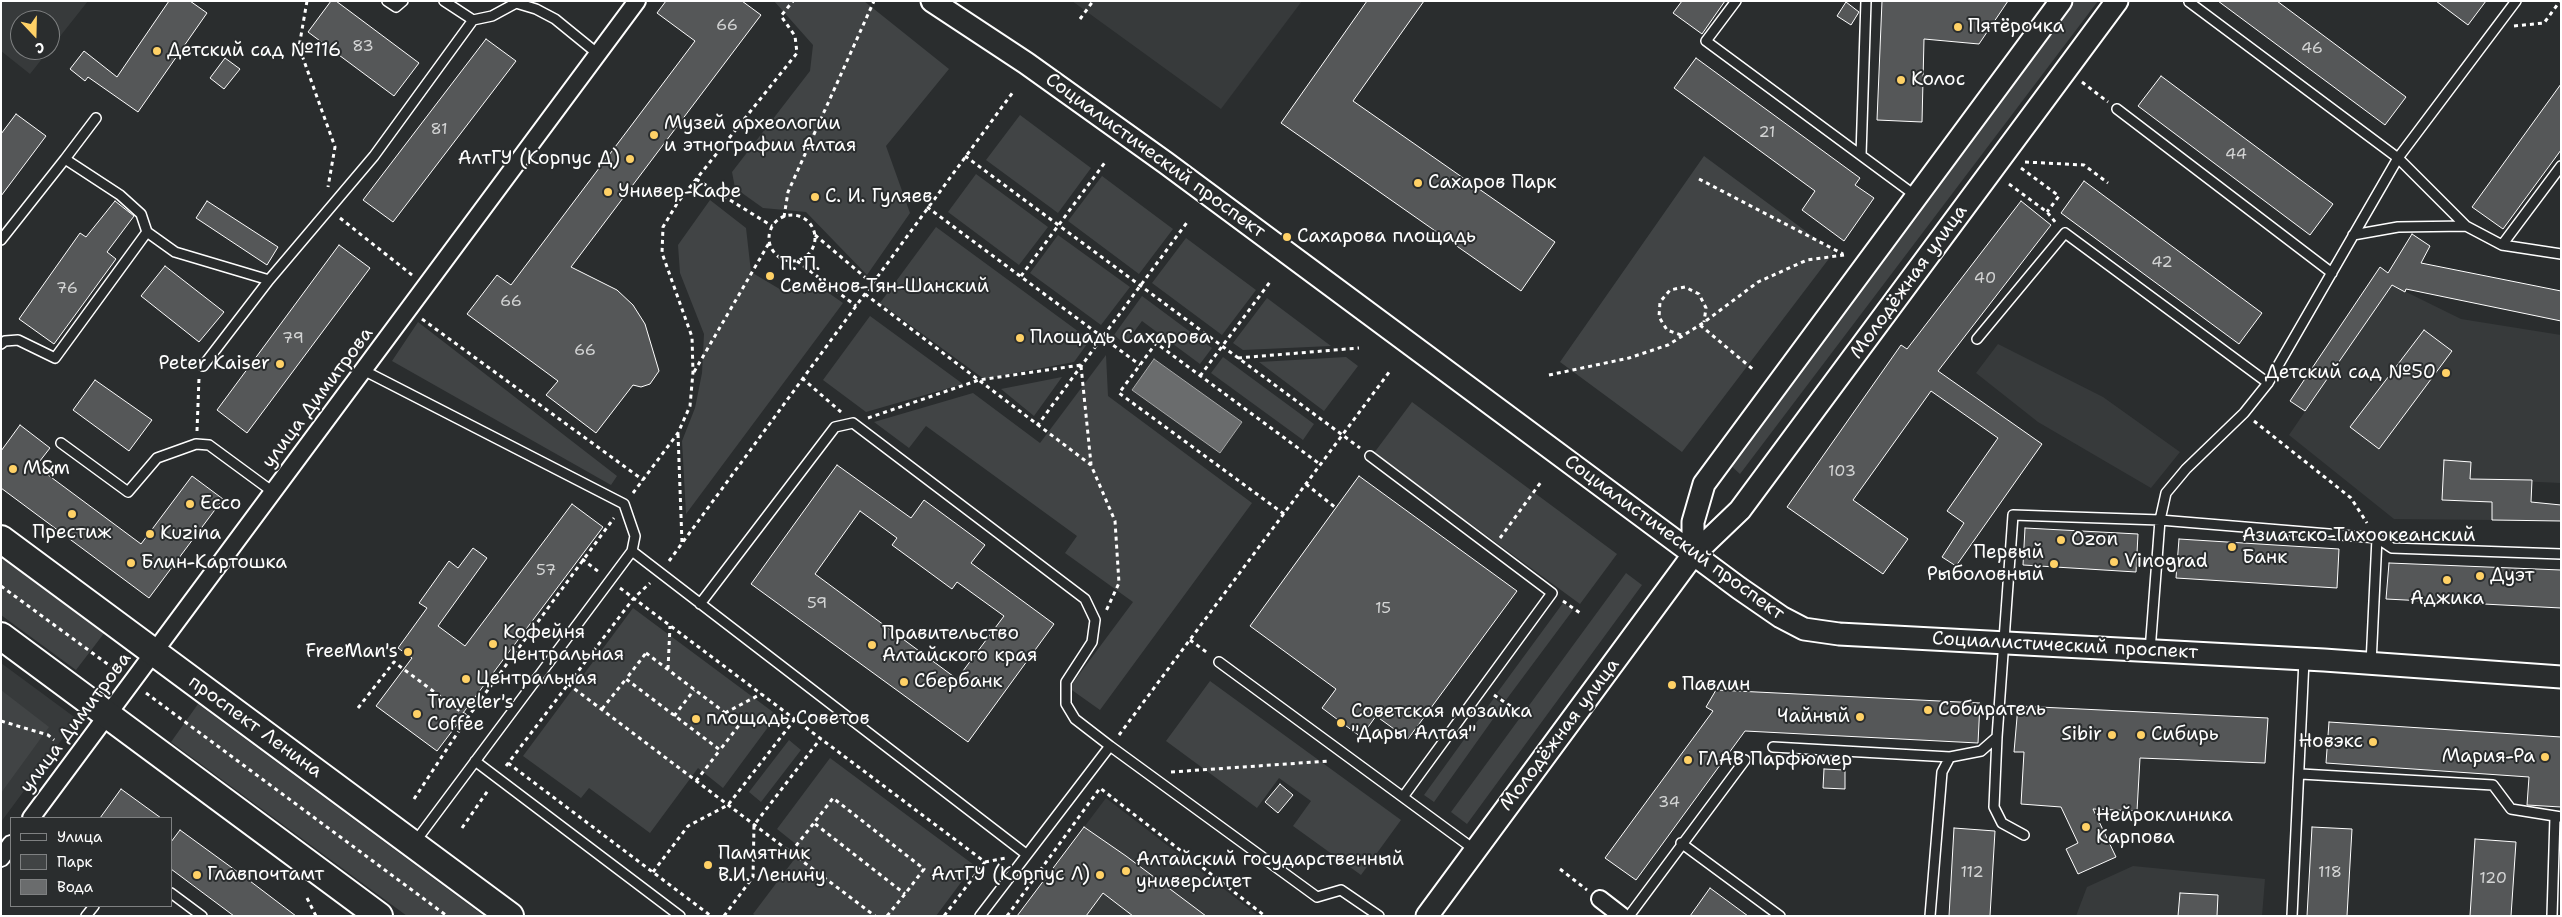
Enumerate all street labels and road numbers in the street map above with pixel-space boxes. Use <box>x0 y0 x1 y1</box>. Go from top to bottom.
street label: Социалистический проспект <box>1041 69 1269 243</box>
street label: Молодёжная улица <box>1845 200 1973 364</box>
street label: улица Димитрова <box>258 323 378 473</box>
street label: Социалистический проспект <box>1560 451 1788 625</box>
street label: Социалистический проспект <box>1931 628 2199 664</box>
street label: улица Димитрова <box>16 648 136 798</box>
street label: Молодёжная улица <box>1495 654 1625 816</box>
street label: проспект Ленина <box>184 671 326 783</box>

